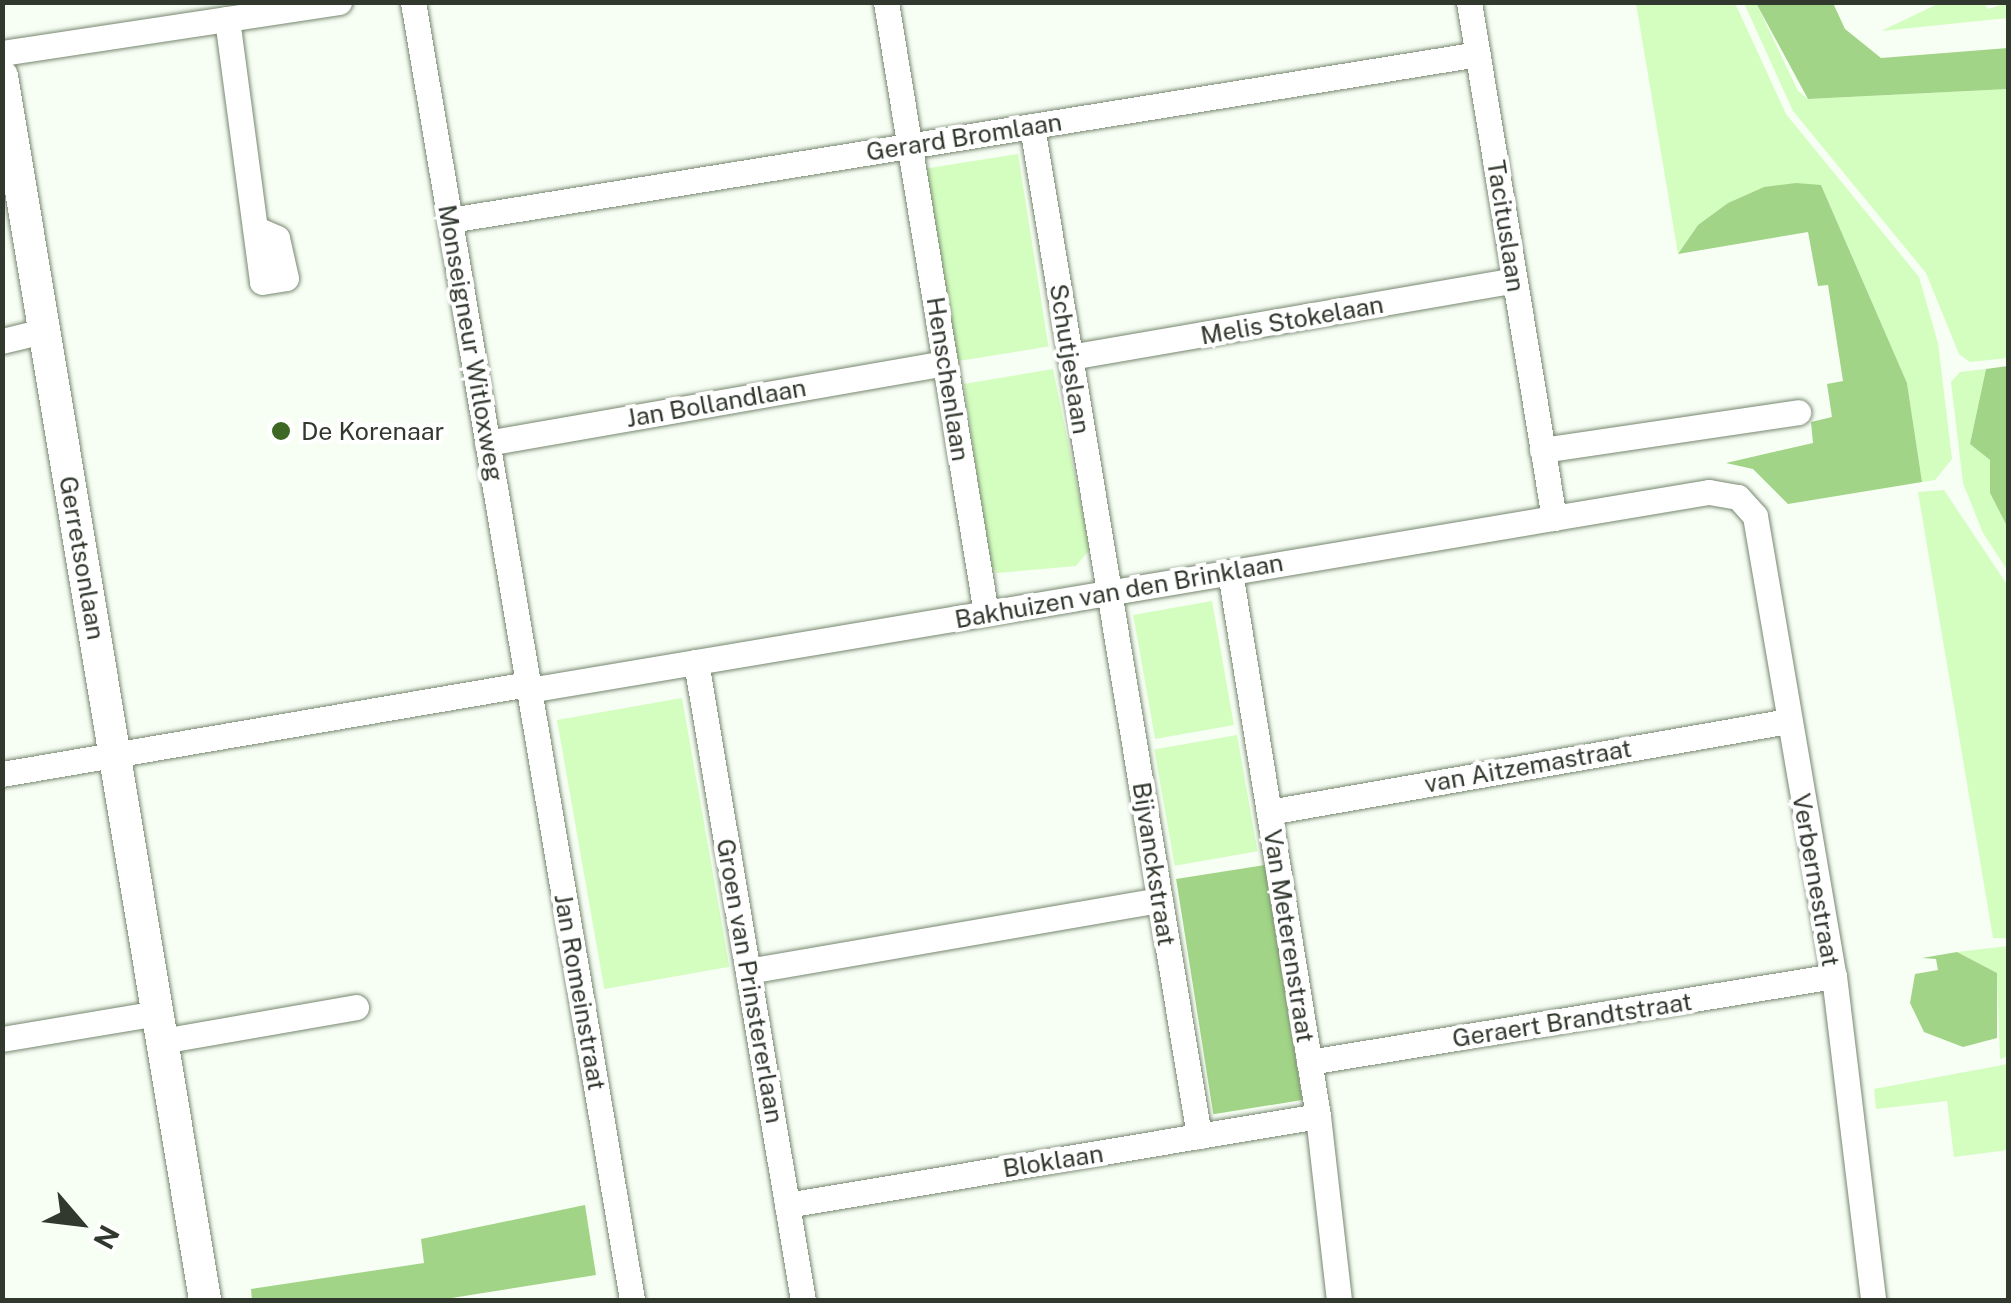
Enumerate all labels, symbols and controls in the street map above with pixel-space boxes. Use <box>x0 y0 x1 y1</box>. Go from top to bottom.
street label: Gerard Bromlaan <box>864 107 1064 167</box>
street label: Tacituslaan <box>1481 158 1531 294</box>
street label: Monseigneur Witloxweg <box>432 202 510 484</box>
street label: Schutjeslaan <box>1043 282 1097 436</box>
street label: Melis Stokelaan <box>1198 289 1386 351</box>
street label: Henschenlaan <box>920 295 976 463</box>
street label: Jan Bollandlaan <box>624 372 808 434</box>
place label: De Korenaar <box>301 416 445 446</box>
marker: De Korenaar <box>270 420 292 442</box>
street label: Gerretsonlaan <box>53 474 111 642</box>
street label: Bakhuizen van den Brinklaan <box>952 547 1286 635</box>
street label: van Aitzemastraat <box>1422 733 1634 799</box>
street label: Bijvanckstraat <box>1126 780 1182 948</box>
street label: Verbernestraat <box>1786 791 1846 969</box>
street label: Van Meterenstraat <box>1257 827 1321 1045</box>
street label: Groen van Prinstererlaan <box>710 836 790 1126</box>
street label: Jan Romeinstraat <box>548 891 612 1093</box>
street label: Geraert Brandtstraat <box>1450 986 1694 1054</box>
street label: Bloklaan <box>1001 1138 1105 1184</box>
north arrow <box>30 1173 130 1273</box>
text: N <box>87 1220 127 1255</box>

